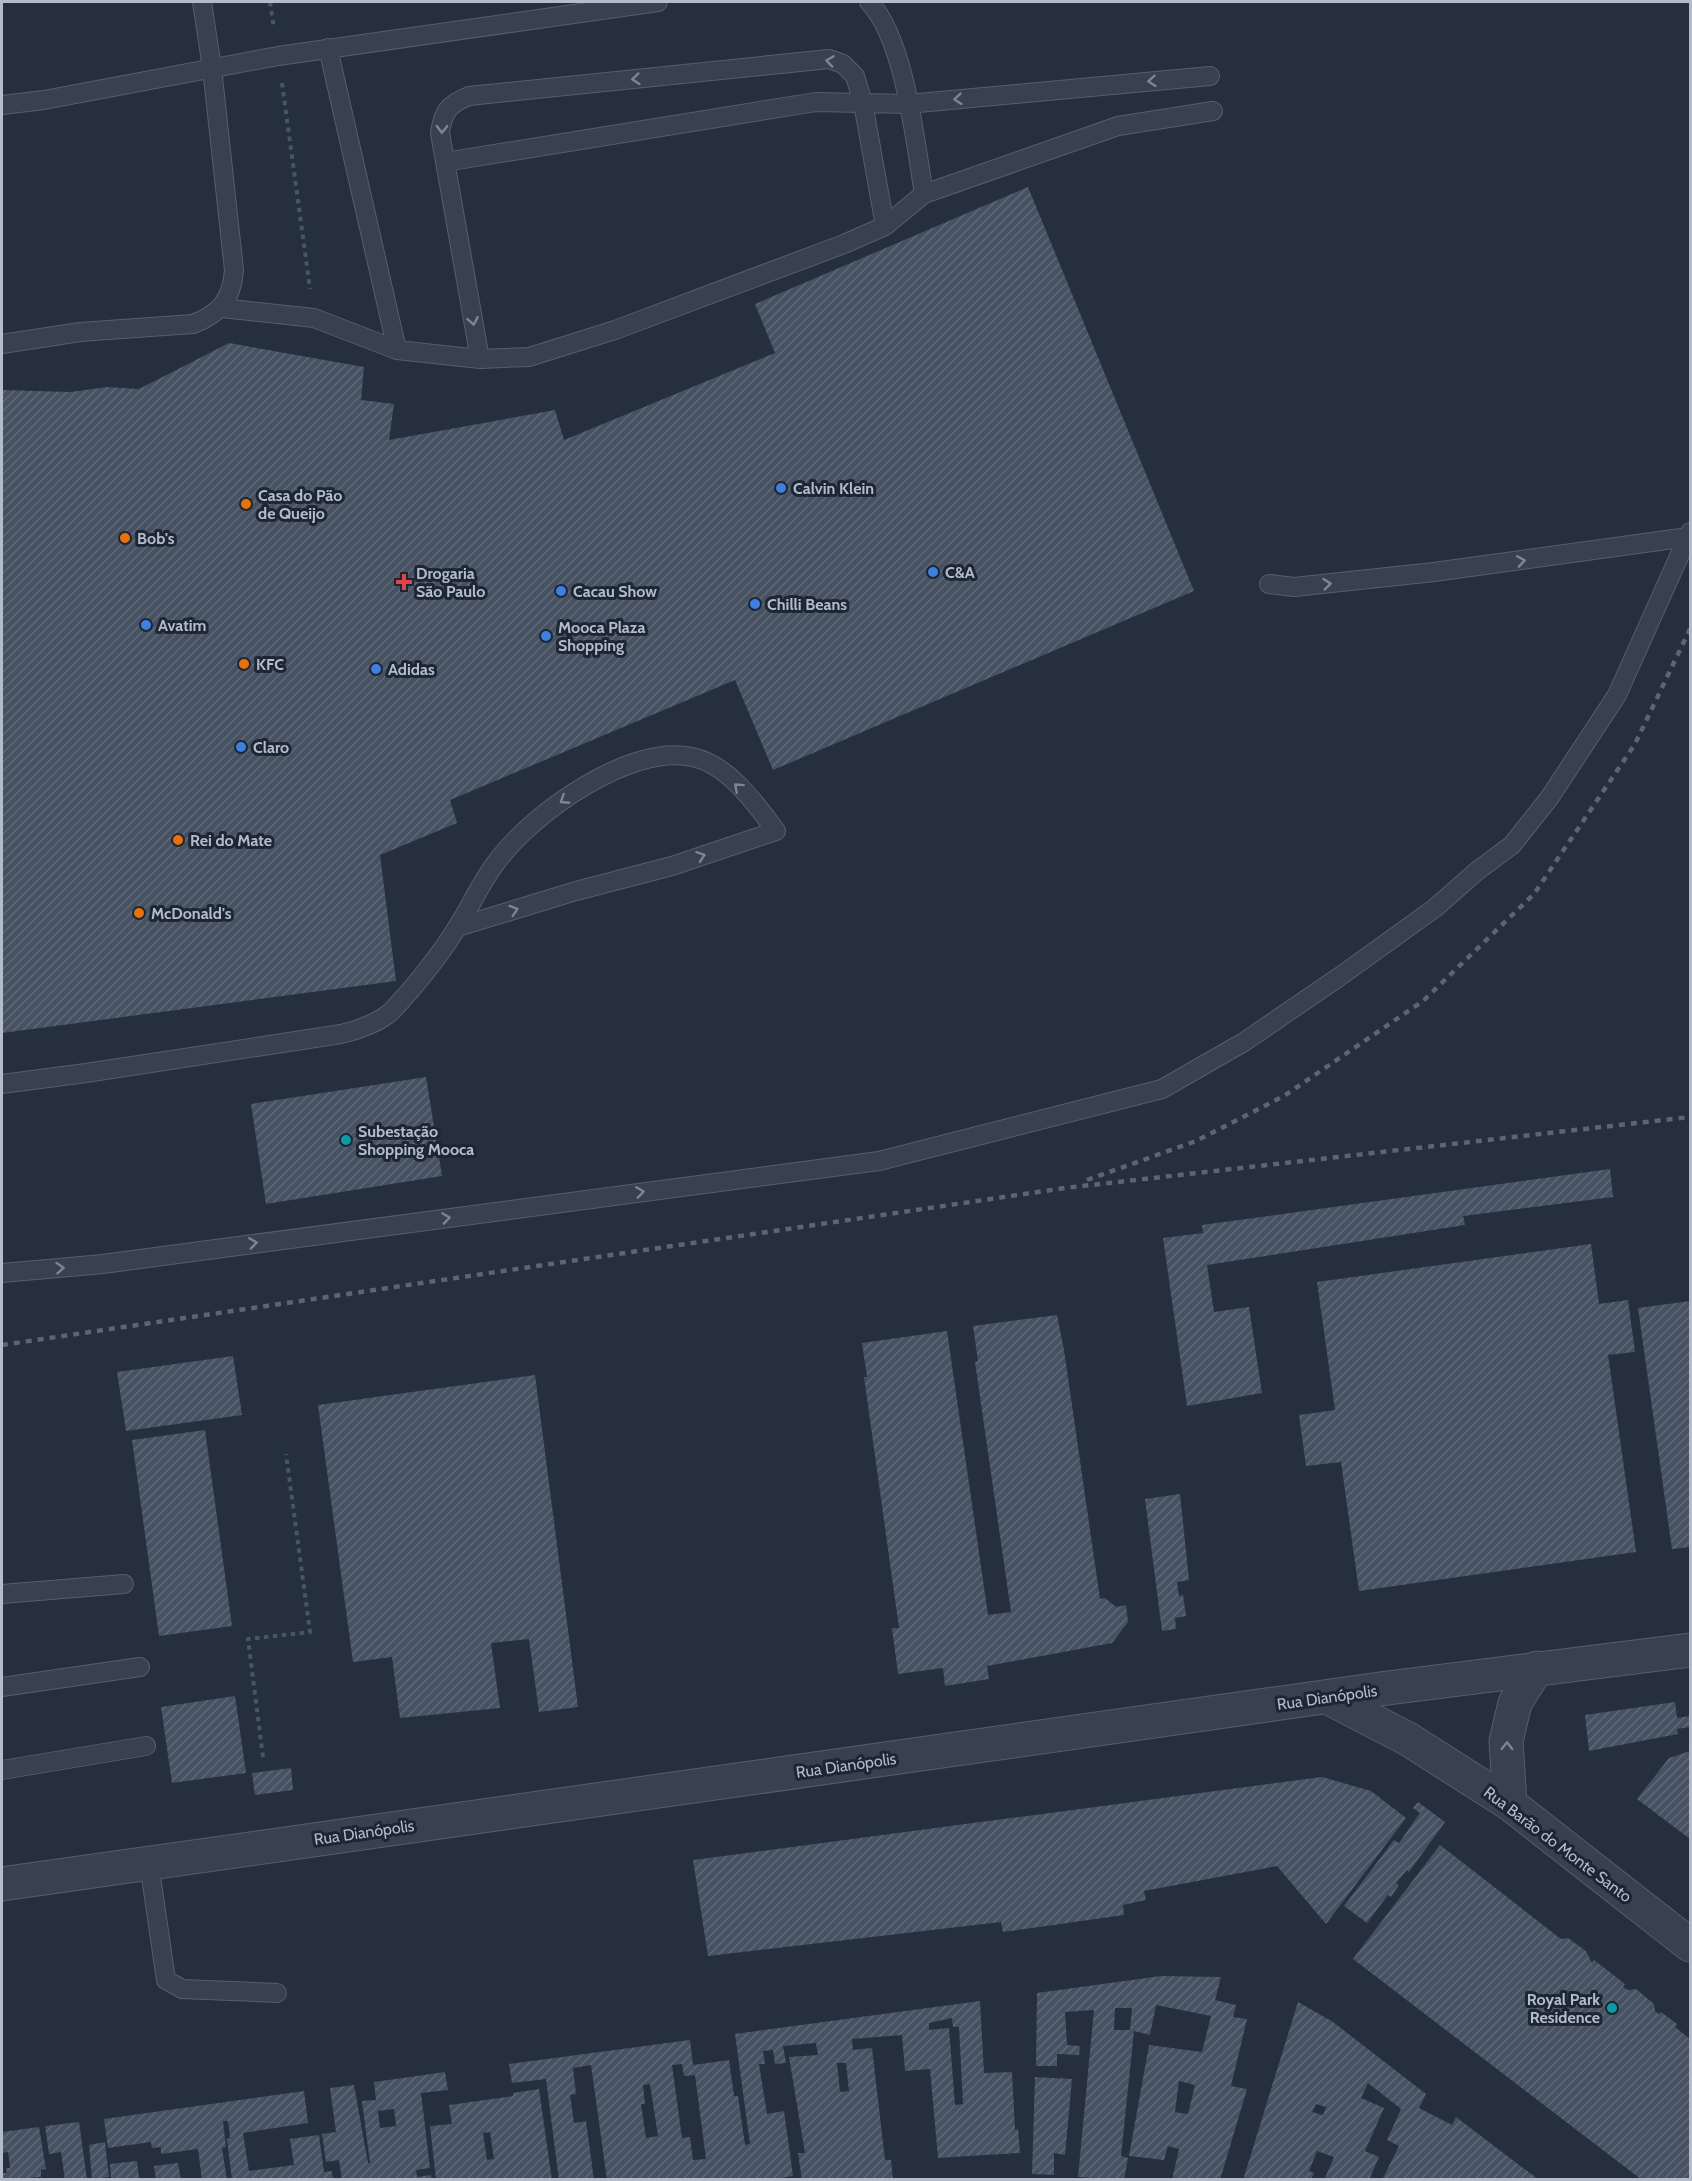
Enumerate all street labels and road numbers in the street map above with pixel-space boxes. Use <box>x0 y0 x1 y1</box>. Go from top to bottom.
street label: Rua Dianópolis <box>1276 1681 1379 1714</box>
street label: Rua Dianópolis <box>795 1749 898 1782</box>
street label: Rua Barão do Monte Santo <box>1480 1783 1636 1906</box>
street label: Rua Dianópolis <box>313 1816 416 1849</box>

